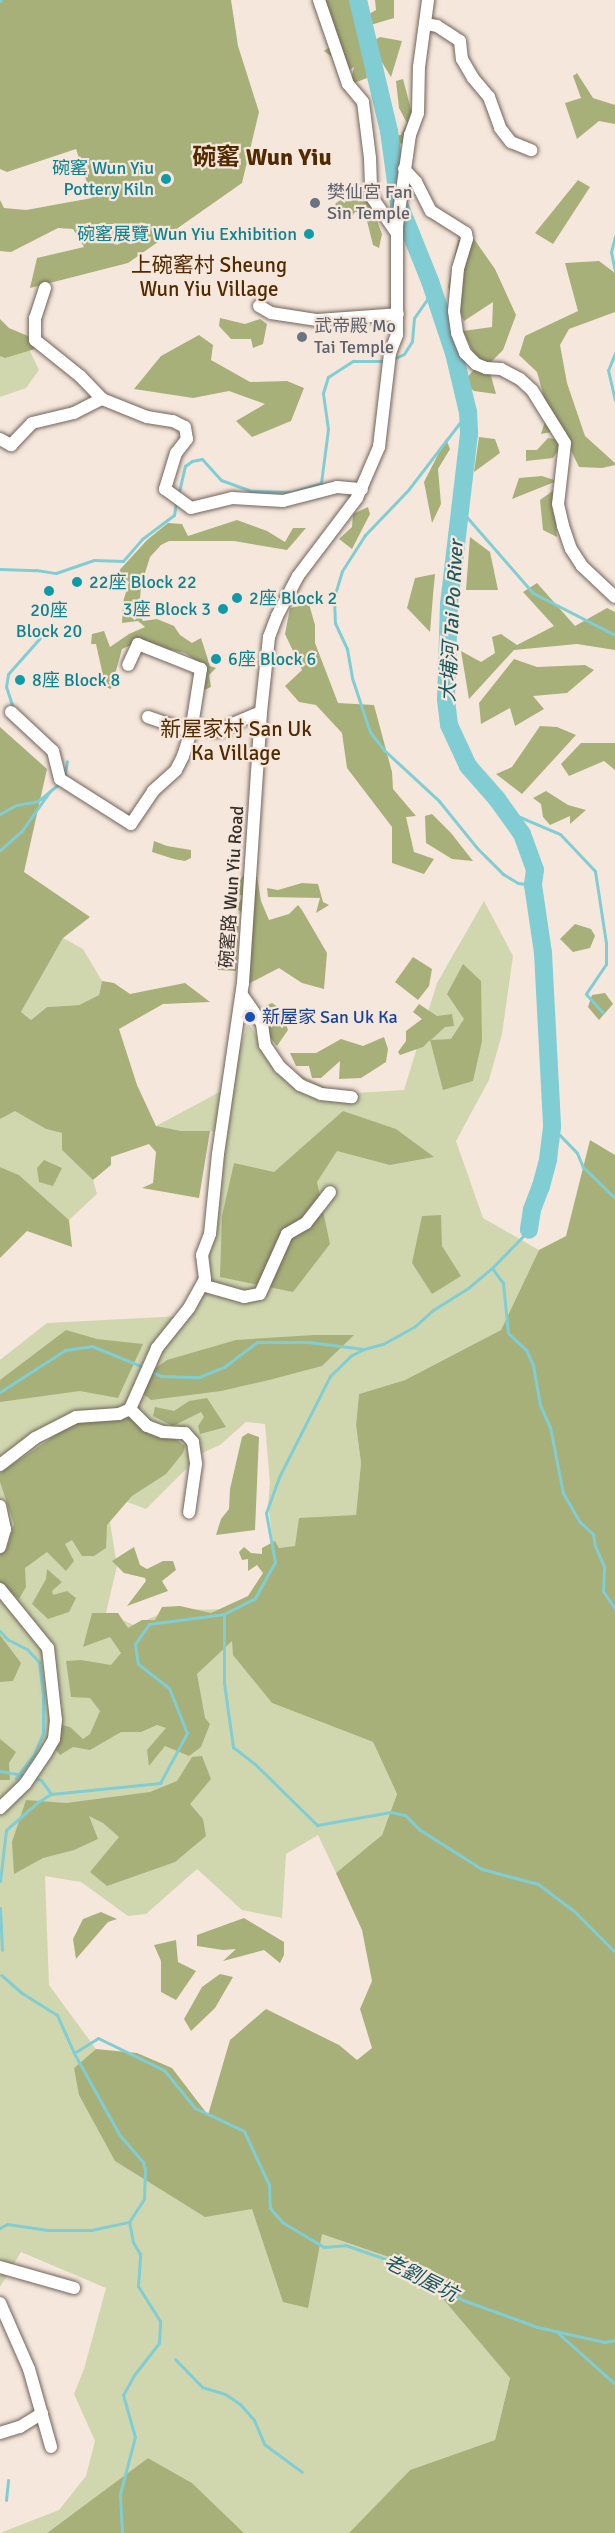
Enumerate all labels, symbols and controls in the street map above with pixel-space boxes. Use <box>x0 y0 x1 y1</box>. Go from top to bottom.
district label: 碗窰 Wun Yiu <box>192 144 332 172</box>
place label: 碗窰 Wun Yiu Pottery Kiln <box>52 158 154 201</box>
marker: 碗窰 Wun Yiu Pottery Kiln <box>159 172 173 186</box>
place label: 樊仙宮 Fan Sin Temple <box>327 182 413 224</box>
marker: 樊仙宮 Fan Sin Temple <box>308 196 322 210</box>
place label: 碗窰展覽 Wun Yiu Exhibition <box>77 223 297 245</box>
marker: 碗窰展覽 Wun Yiu Exhibition <box>302 227 316 241</box>
district label: 上碗窰村 Sheung Wun Yiu Village <box>128 252 290 302</box>
place label: 武帝殿 Mo Tai Temple <box>314 316 396 358</box>
marker: 武帝殿 Mo Tai Temple <box>295 330 309 344</box>
water label: 大埔河 Tai Po River <box>436 540 468 702</box>
place label: 22座 Block 22 <box>89 571 197 593</box>
marker: 22座 Block 22 <box>70 575 84 589</box>
marker: 20座 Block 20 <box>42 584 56 598</box>
place label: 2座 Block 2 <box>249 587 337 609</box>
marker: 2座 Block 2 <box>230 591 244 605</box>
place label: 3座 Block 3 <box>123 598 211 620</box>
place label: 20座 Block 20 <box>16 600 82 642</box>
marker: 3座 Block 3 <box>216 602 230 616</box>
place label: 6座 Block 6 <box>228 648 316 670</box>
marker: 6座 Block 6 <box>209 652 223 666</box>
place label: 8座 Block 8 <box>32 669 120 691</box>
marker: 8座 Block 8 <box>13 673 27 687</box>
district label: 新屋家村 San Uk Ka Village <box>160 716 312 766</box>
street label: 碗窰路 Wun Yiu Road <box>216 805 248 969</box>
place label: 新屋家 San Uk Ka <box>262 1006 398 1028</box>
marker: 新屋家 San Uk Ka <box>243 1010 257 1024</box>
water label: 老劉屋坑 <box>380 2249 462 2307</box>

